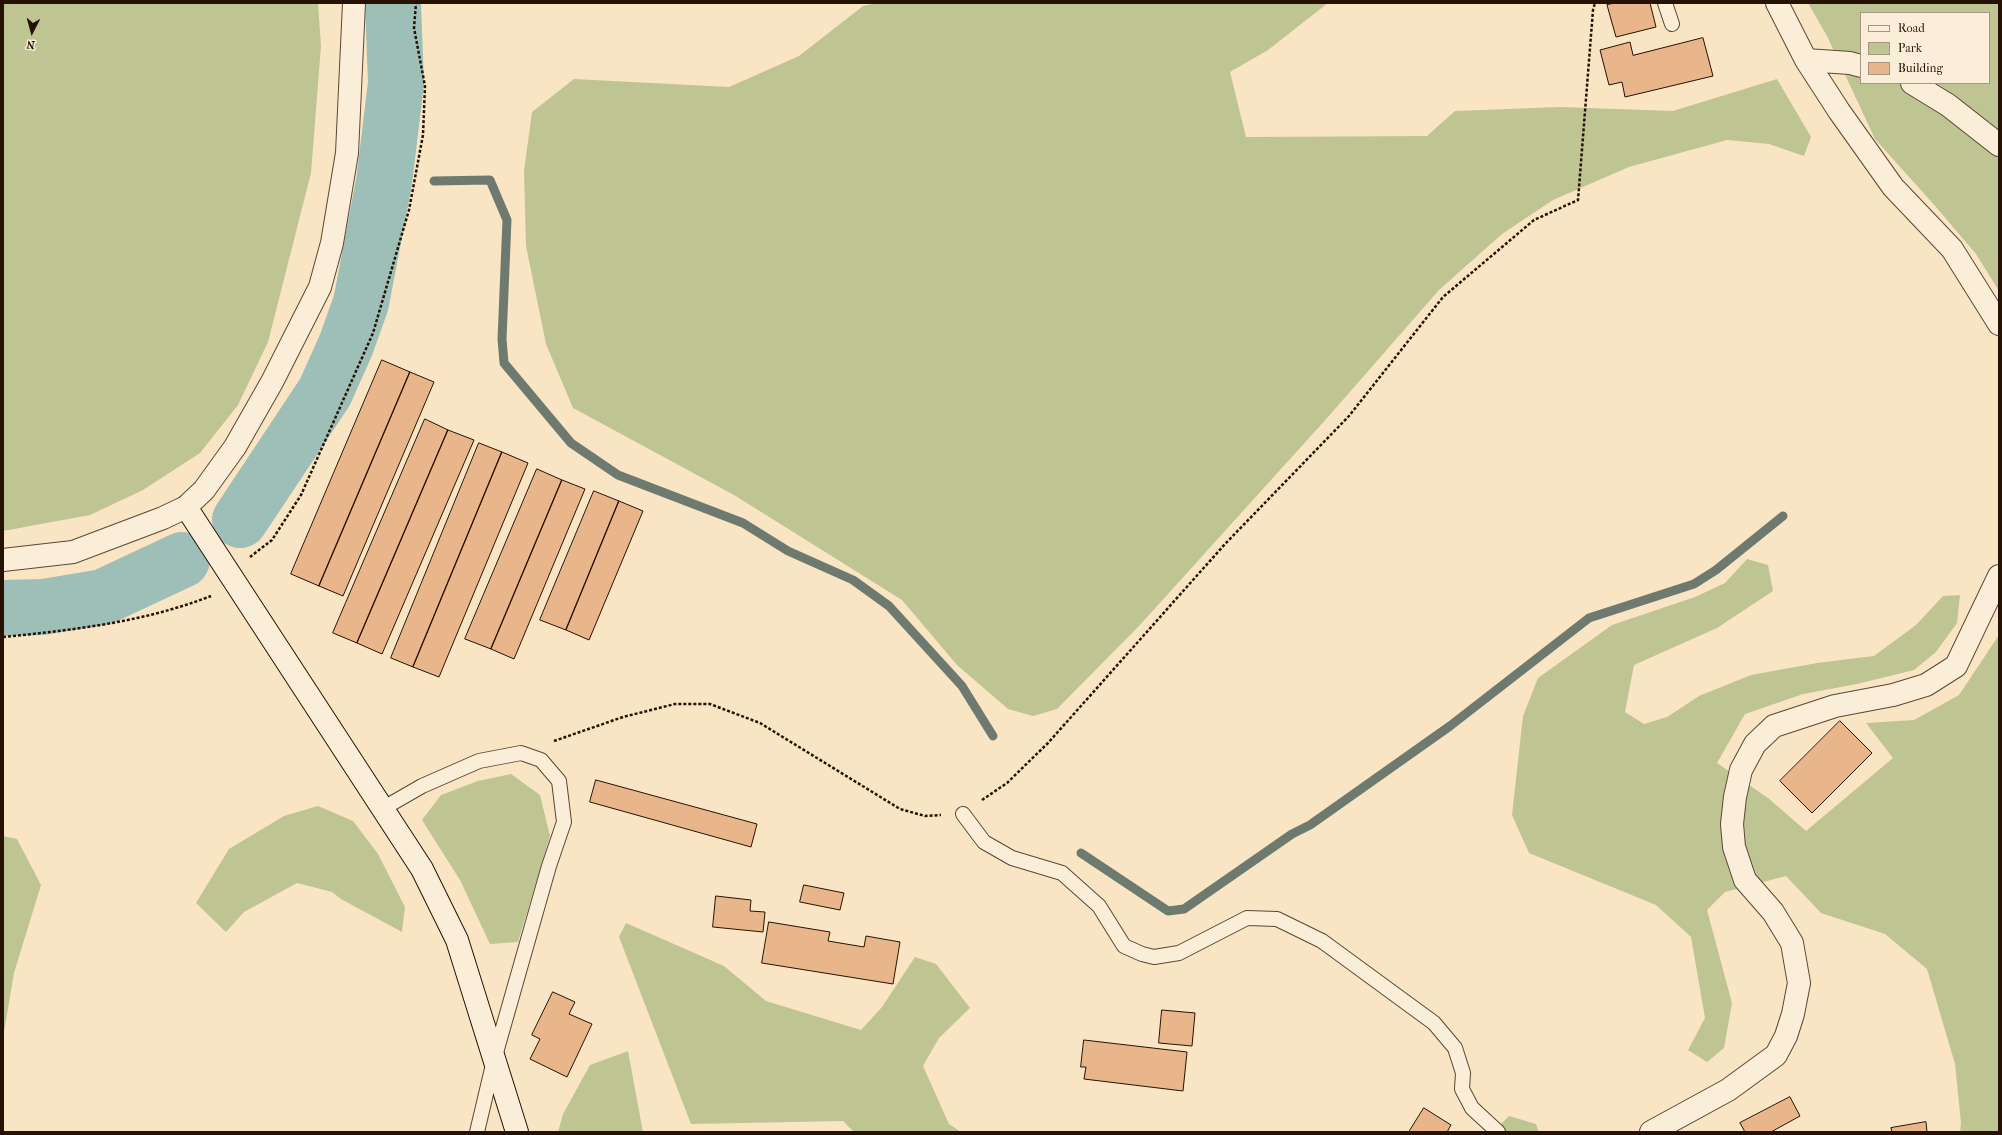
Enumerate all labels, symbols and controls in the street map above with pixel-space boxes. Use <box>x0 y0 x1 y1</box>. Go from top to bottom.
north arrow <box>12 12 52 52</box>
legend <box>1860 12 1990 84</box>
text: Road <box>1898 21 1925 35</box>
text: N <box>26 38 36 51</box>
text: Park <box>1898 41 1922 55</box>
text: Building <box>1898 61 1943 75</box>

